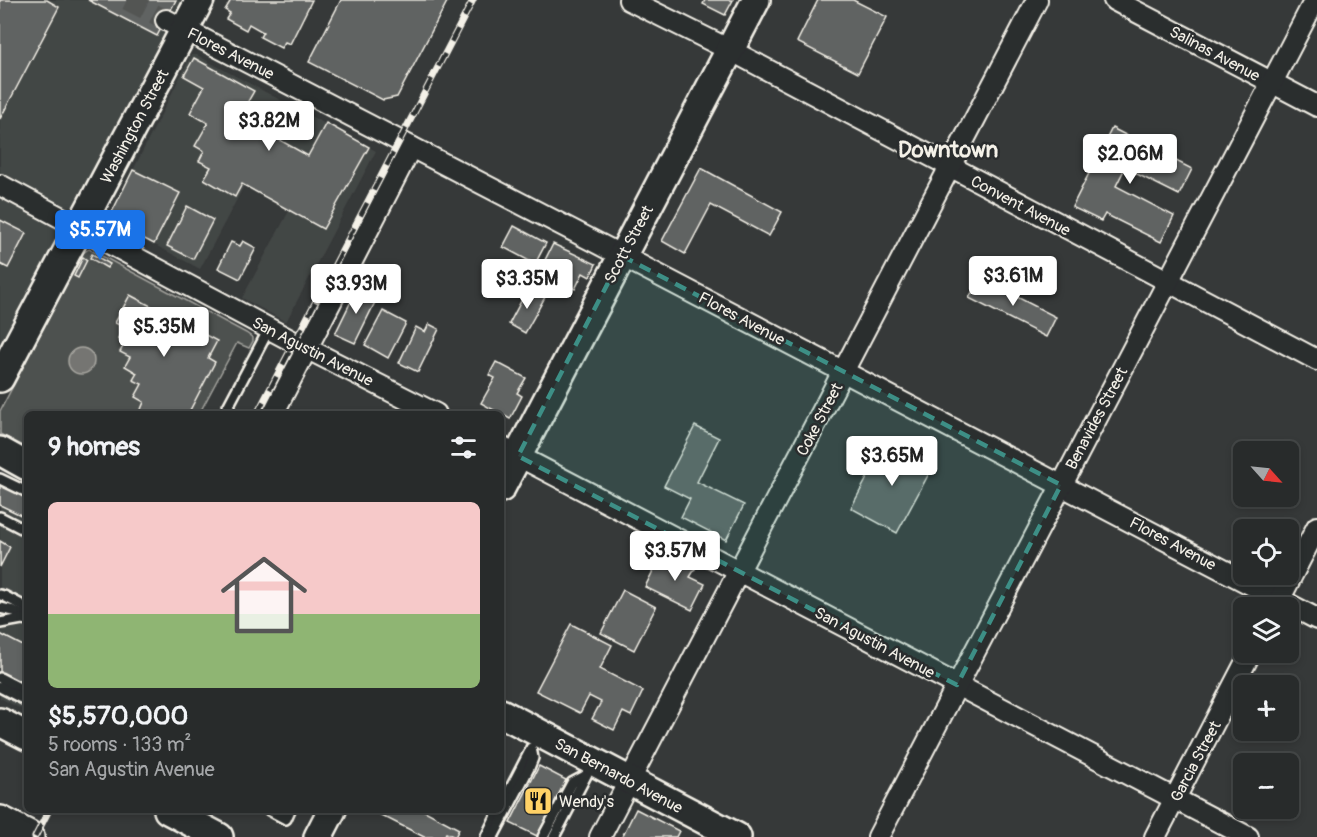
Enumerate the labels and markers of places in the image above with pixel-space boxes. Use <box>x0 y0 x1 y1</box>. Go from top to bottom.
pin: $3.82M <box>220 101 318 152</box>
pin: $2.06M <box>1081 134 1179 185</box>
pin: $5.57M <box>51 210 149 261</box>
pin: $3.61M <box>964 256 1062 307</box>
pin: $3.35M <box>478 259 576 310</box>
pin: $3.93M <box>307 264 405 315</box>
pin: $5.35M <box>115 307 213 358</box>
pin: $3.65M <box>843 436 941 487</box>
pin: $3.57M <box>626 531 724 582</box>
restaurant icon: Wendy's <box>522 785 554 817</box>
place label: Wendy's <box>559 792 614 812</box>

